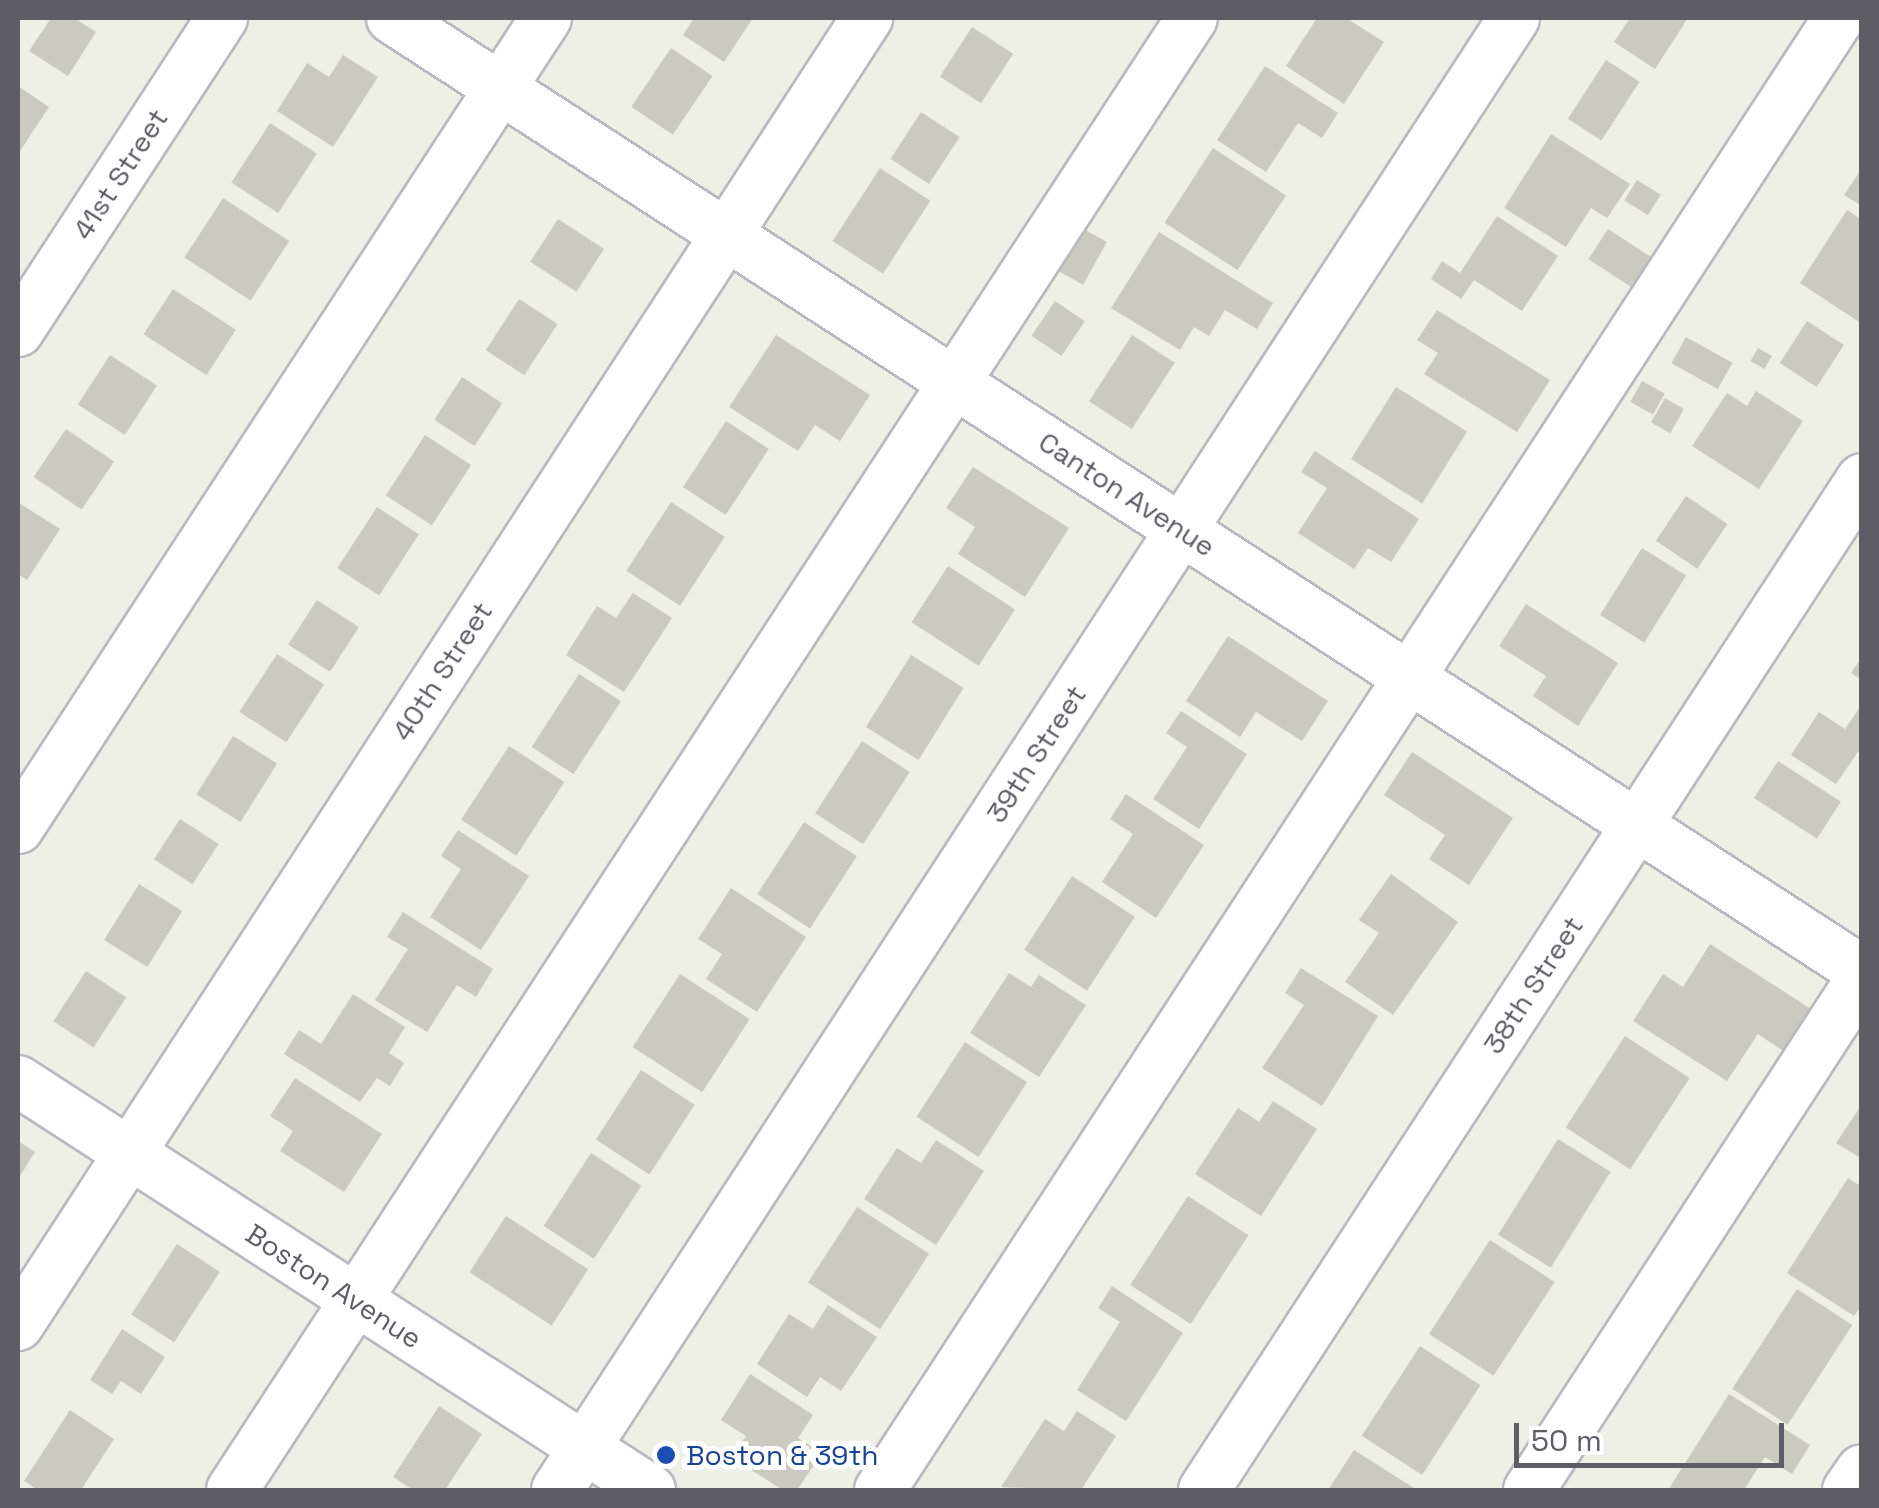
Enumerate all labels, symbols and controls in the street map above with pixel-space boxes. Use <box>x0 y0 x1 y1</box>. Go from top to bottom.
street label: 41st Street <box>65 103 175 245</box>
street label: Canton Avenue <box>1032 424 1222 564</box>
street label: 40th Street <box>385 595 499 747</box>
street label: 39th Street <box>979 679 1093 829</box>
street label: 38th Street <box>1476 910 1590 1060</box>
street label: Boston Avenue <box>240 1217 428 1355</box>
scale bar <box>1519 1403 1789 1465</box>
text: 50 m <box>1531 1421 1602 1460</box>
place label: Boston & 39th <box>686 1438 878 1472</box>
marker: Boston & 39th <box>655 1444 677 1466</box>

